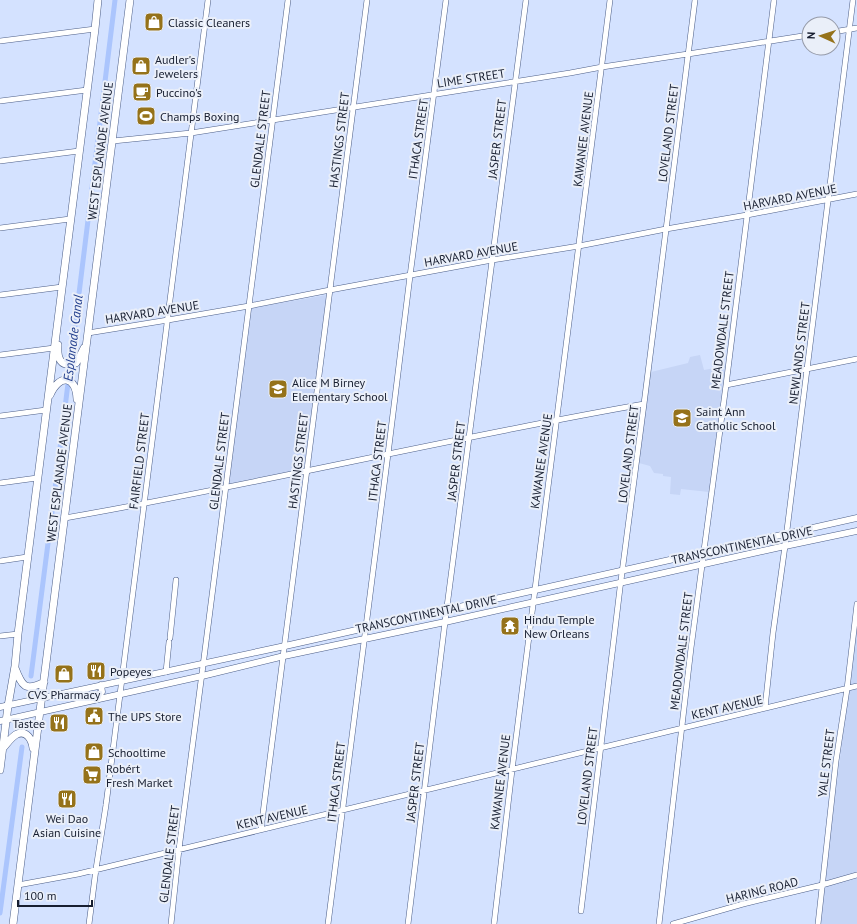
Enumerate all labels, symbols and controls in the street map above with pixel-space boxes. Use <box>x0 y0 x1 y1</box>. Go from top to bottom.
shop icon: Classic Cleaners <box>143 11 165 33</box>
place label: Classic Cleaners <box>168 15 250 30</box>
north arrow <box>801 16 841 56</box>
text: N <box>804 31 818 39</box>
place label: Audler's Jewelers <box>154 52 198 81</box>
shop icon: Audler's Jewelers <box>130 55 152 77</box>
street label: LIME STREET <box>436 65 506 91</box>
street label: WEST ESPLANADE AVENUE <box>84 81 116 221</box>
cafe icon: Puccino's <box>131 81 153 103</box>
street label: LOVELAND STREET <box>655 83 681 183</box>
place label: Puccino's <box>156 85 202 100</box>
street label: GLENDALE STREET <box>247 89 273 189</box>
street label: KAWANEE AVENUE <box>570 90 596 188</box>
street label: HASTINGS STREET <box>326 91 352 189</box>
street label: ITHACA STREET <box>405 98 431 180</box>
street label: JASPER STREET <box>485 98 509 181</box>
sports icon: Champs Boxing <box>135 105 157 127</box>
place label: Champs Boxing <box>160 109 239 124</box>
street label: HARVARD AVENUE <box>742 181 838 213</box>
street label: HARVARD AVENUE <box>423 238 519 270</box>
street label: MEADOWDALE STREET <box>707 270 737 390</box>
water label: Esplanade Canal <box>59 293 87 382</box>
street label: HARVARD AVENUE <box>104 297 200 327</box>
street label: NEWLANDS STREET <box>785 301 813 405</box>
place label: Alice M Birney Elementary School <box>292 375 388 404</box>
school or university icon: Alice M Birney Elementary School <box>267 378 289 400</box>
street label: WEST ESPLANADE AVENUE <box>43 403 75 543</box>
street label: LOVELAND STREET <box>615 404 641 504</box>
place label: Saint Ann Catholic School <box>696 404 776 433</box>
school or university icon: Saint Ann Catholic School <box>671 407 693 429</box>
street label: GLENDALE STREET <box>206 411 232 511</box>
street label: FAIRFIELD STREET <box>126 412 152 510</box>
street label: HASTINGS STREET <box>285 412 311 510</box>
street label: KAWANEE AVENUE <box>527 412 555 510</box>
street label: ITHACA STREET <box>365 420 389 502</box>
street label: JASPER STREET <box>444 420 468 503</box>
street label: TRANSCONTINENTAL DRIVE <box>670 523 814 567</box>
street label: MEADOWDALE STREET <box>666 591 696 711</box>
street label: TRANSCONTINENTAL DRIVE <box>354 592 498 636</box>
place label: Hindu Temple New Orleans <box>524 612 595 641</box>
temple icon: Hindu Temple New Orleans <box>499 615 521 637</box>
restaurant icon: Popeyes <box>85 660 107 682</box>
shop icon: CVS Pharmacy <box>53 663 75 685</box>
place label: Popeyes <box>110 664 152 679</box>
place label: CVS Pharmacy <box>28 687 101 702</box>
street label: KENT AVENUE <box>690 691 764 723</box>
public building icon: The UPS Store <box>83 705 105 727</box>
place label: The UPS Store <box>108 709 182 724</box>
restaurant icon: Tastee <box>48 712 70 734</box>
place label: Tastee <box>13 716 45 731</box>
street label: LOVELAND STREET <box>574 726 600 826</box>
street label: YALE STREET <box>814 728 838 798</box>
street label: KAWANEE AVENUE <box>487 733 513 831</box>
shop icon: Schooltime <box>83 741 105 763</box>
street label: ITHACA STREET <box>324 741 348 823</box>
street label: JASPER STREET <box>403 741 427 824</box>
place label: Schooltime <box>108 745 166 760</box>
place label: Robért Fresh Market <box>106 761 173 790</box>
supermarket icon: Robért Fresh Market <box>81 764 103 786</box>
restaurant icon: Wei Dao Asian Cuisine <box>56 788 78 810</box>
street label: KENT AVENUE <box>235 801 309 833</box>
street label: GLENDALE STREET <box>156 804 182 904</box>
place label: Wei Dao Asian Cuisine <box>33 811 101 840</box>
street label: HARING ROAD <box>724 874 800 906</box>
scale bar <box>18 882 92 908</box>
text: 100 m <box>24 888 57 903</box>

